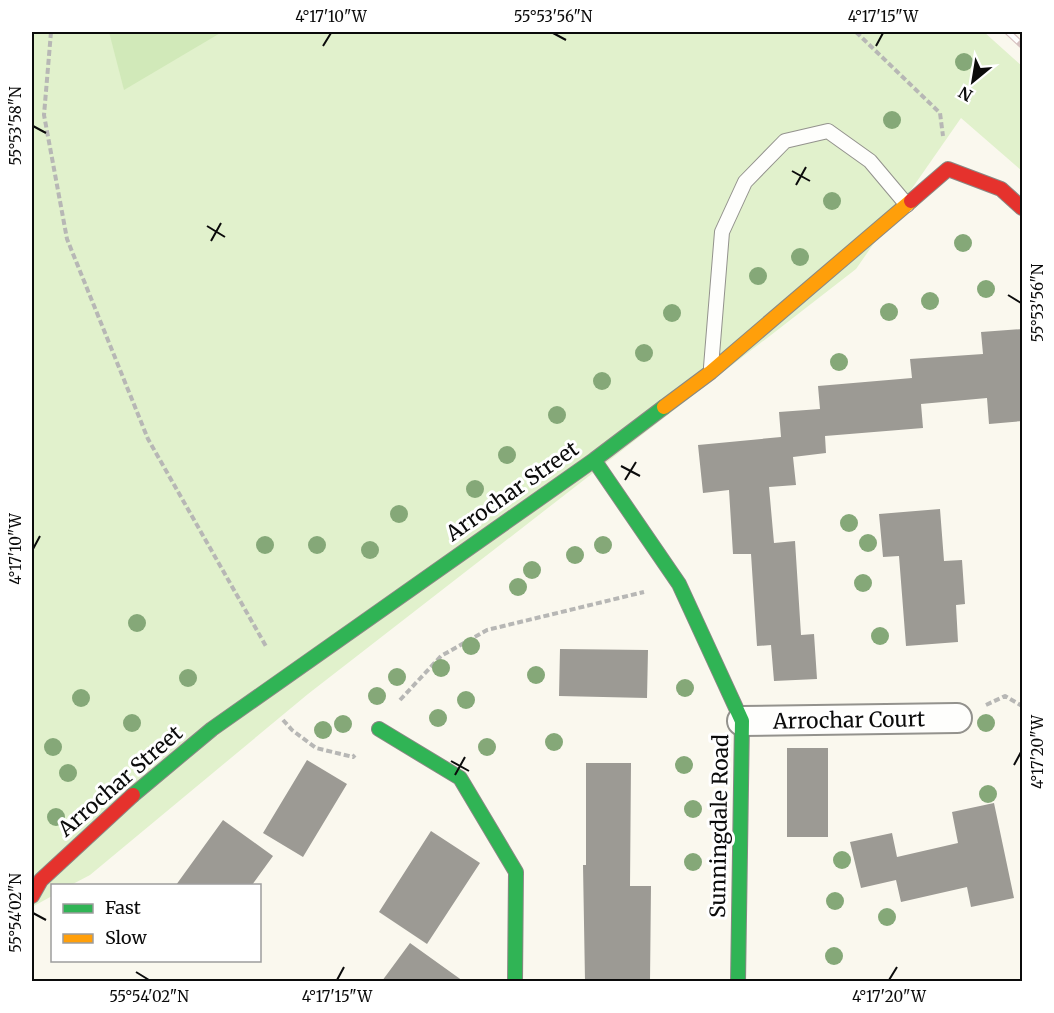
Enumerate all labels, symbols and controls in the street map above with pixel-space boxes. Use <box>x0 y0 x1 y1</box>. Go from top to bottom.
text: 4°17'10"W <box>295 7 368 26</box>
text: 55°53'56"N <box>514 7 593 26</box>
text: 4°17'15"W <box>848 7 919 26</box>
north arrow <box>943 51 1003 111</box>
text: N <box>955 82 976 106</box>
text: 55°53'58"N <box>6 86 25 166</box>
text: 55°53'56"N <box>1028 263 1047 342</box>
street label: Arrochar Street <box>440 435 584 547</box>
text: 4°17'10"W <box>6 512 25 585</box>
street label: Arrochar Court <box>772 705 925 735</box>
text: 4°17'20"W <box>1028 714 1047 789</box>
street label: Arrochar Street <box>52 720 188 843</box>
street label: Sunningdale Road <box>704 734 734 918</box>
text: 55°54'02"N <box>6 873 25 953</box>
legend <box>51 884 261 962</box>
text: Fast <box>105 896 141 919</box>
text: Slow <box>105 926 148 949</box>
text: 55°54'02"N <box>109 987 189 1006</box>
text: 4°17'15"W <box>302 987 373 1006</box>
text: 4°17'20"W <box>852 987 927 1006</box>

